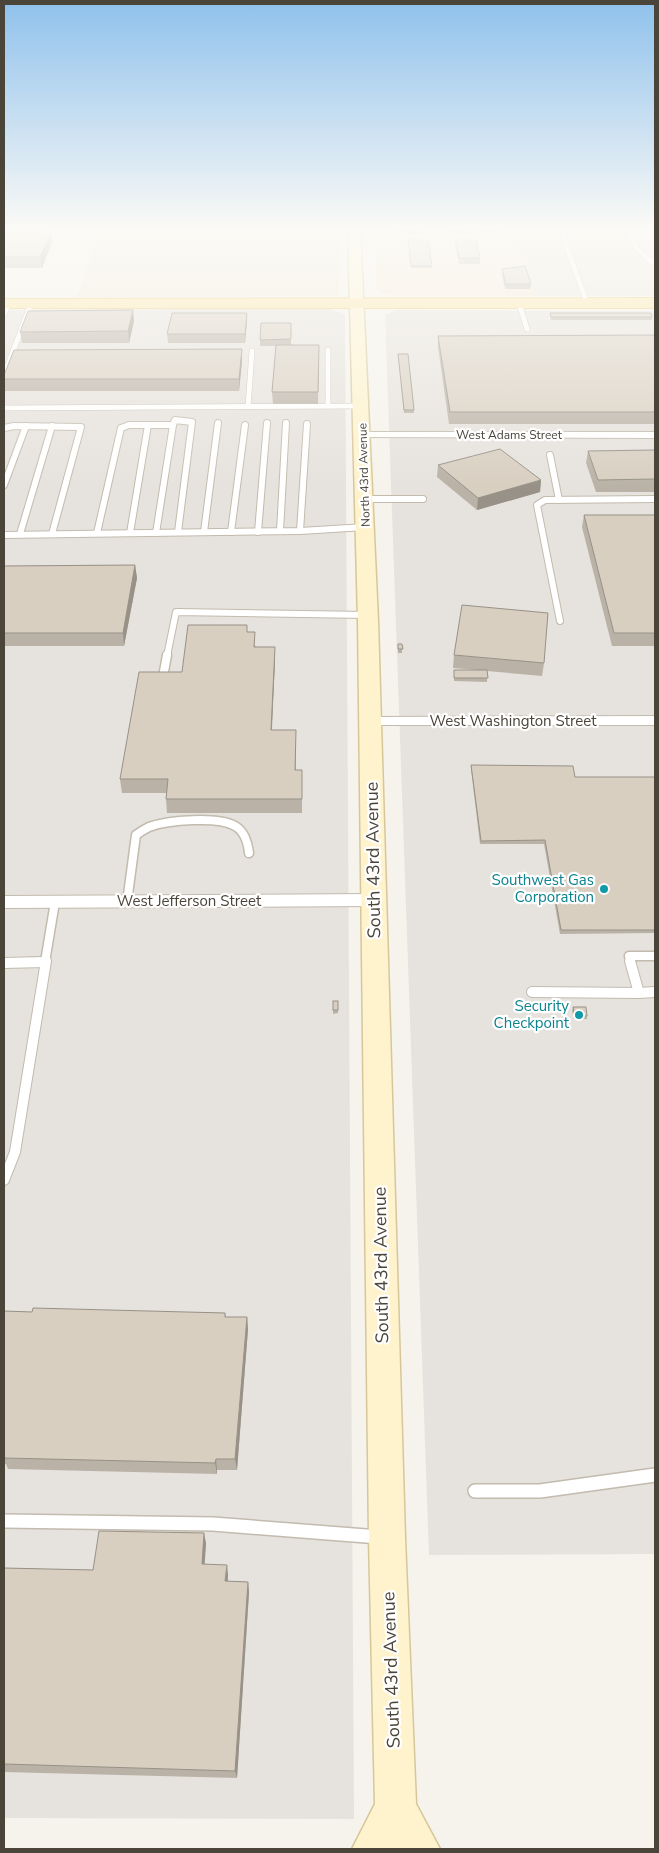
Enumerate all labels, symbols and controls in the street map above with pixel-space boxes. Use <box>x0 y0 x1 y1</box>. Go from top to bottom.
street label: North 43rd Avenue <box>354 423 374 527</box>
street label: West Adams Street <box>456 427 563 443</box>
street label: West Washington Street <box>430 711 597 731</box>
street label: South 43rd Avenue <box>360 781 386 939</box>
place label: Southwest Gas Corporation <box>492 870 594 907</box>
marker: Southwest Gas Corporation <box>598 883 610 895</box>
street label: West Jefferson Street <box>117 891 262 911</box>
place label: Security Checkpoint <box>494 996 570 1033</box>
marker: Security Checkpoint <box>573 1009 585 1021</box>
street label: South 43rd Avenue <box>368 1186 394 1344</box>
street label: South 43rd Avenue <box>376 1591 406 1749</box>

